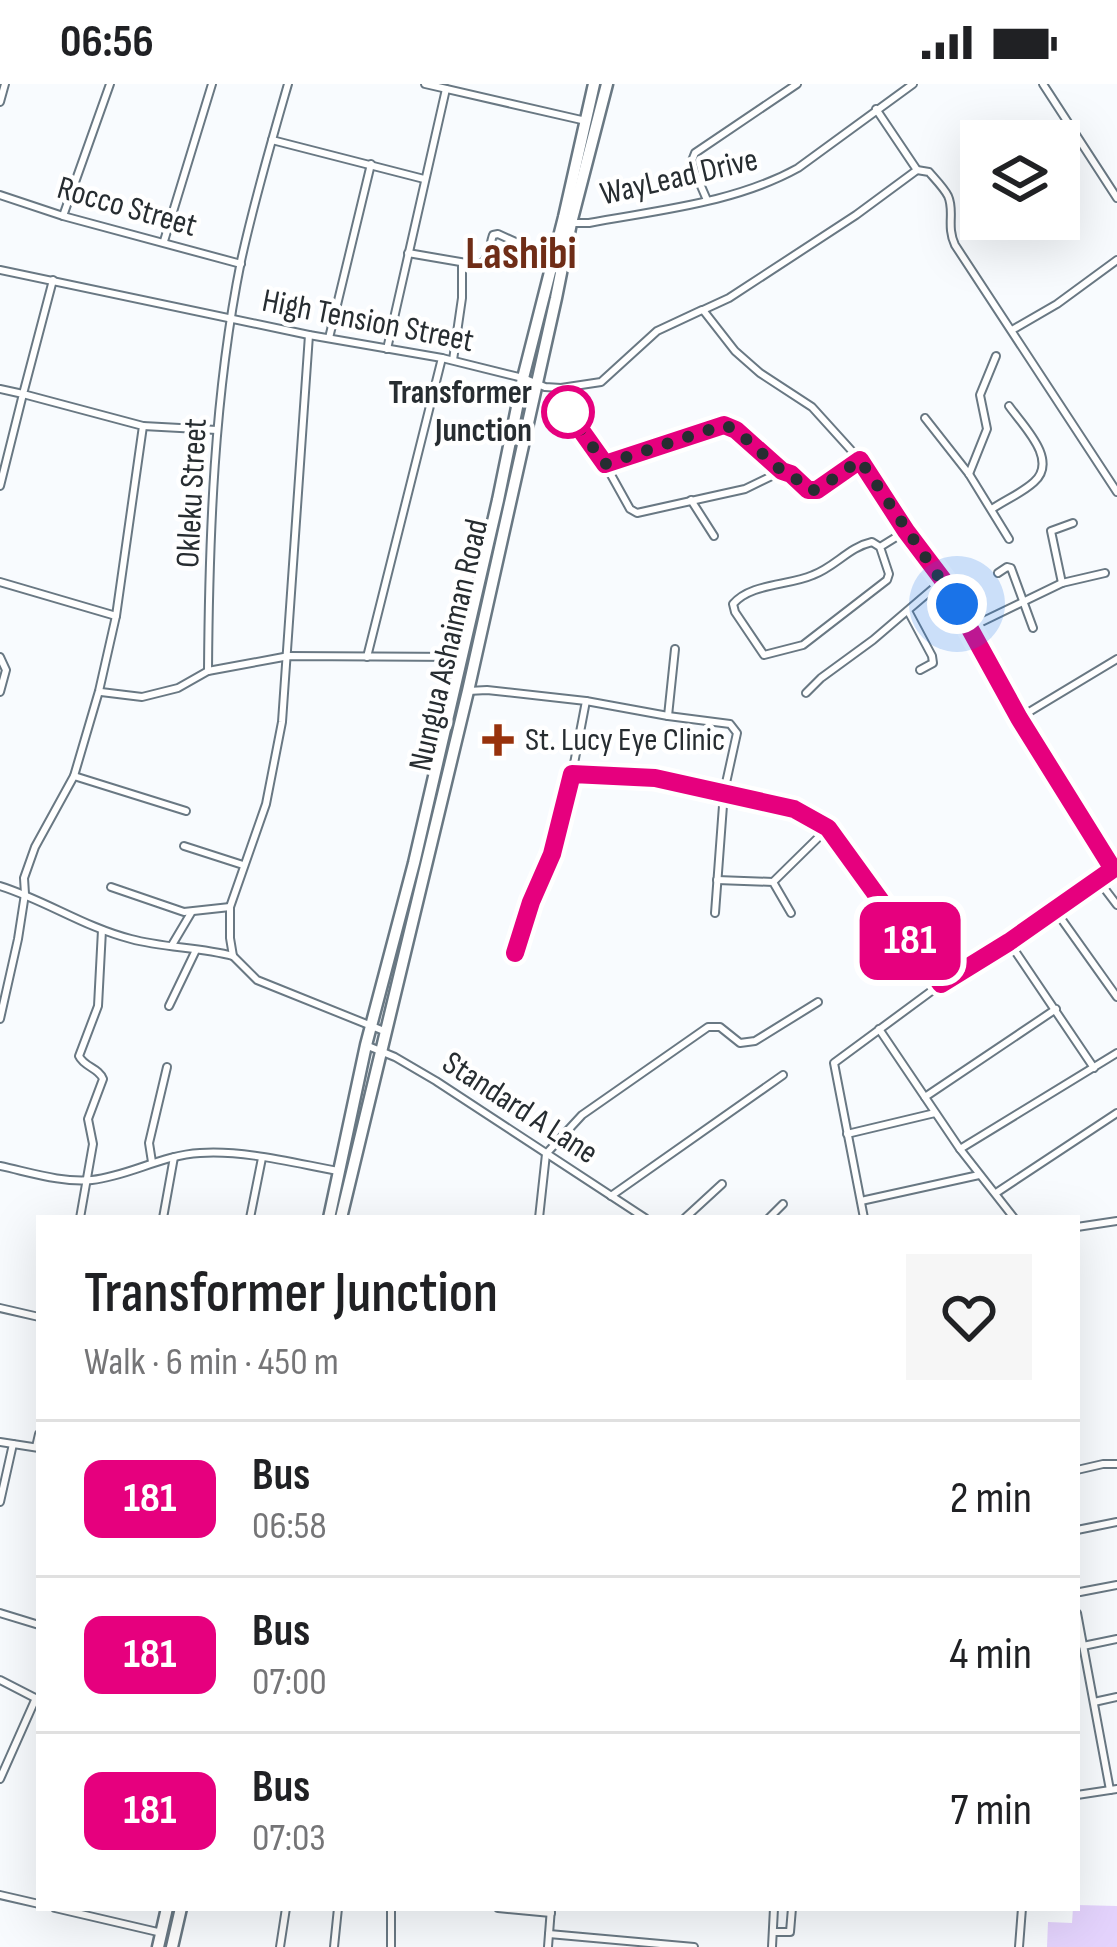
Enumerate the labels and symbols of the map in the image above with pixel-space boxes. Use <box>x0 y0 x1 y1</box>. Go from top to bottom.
street label: WayLead Drive <box>596 139 762 215</box>
street label: Rocco Street <box>53 168 201 246</box>
district label: Lashibi <box>465 227 577 282</box>
street label: High Tension Street <box>259 281 477 361</box>
place label: Transformer Junction <box>388 373 532 451</box>
marker: Transformer Junction <box>543 387 593 437</box>
street label: Okleku Street <box>168 417 216 569</box>
street label: Nungua Ashaiman Road <box>401 515 497 775</box>
your location <box>927 574 987 634</box>
place label: St. Lucy Eye Clinic <box>525 720 725 760</box>
marker: St. Lucy Eye Clinic <box>482 724 514 756</box>
line badge: 181 <box>841 902 979 980</box>
street label: Standard A Lane <box>435 1043 605 1173</box>

